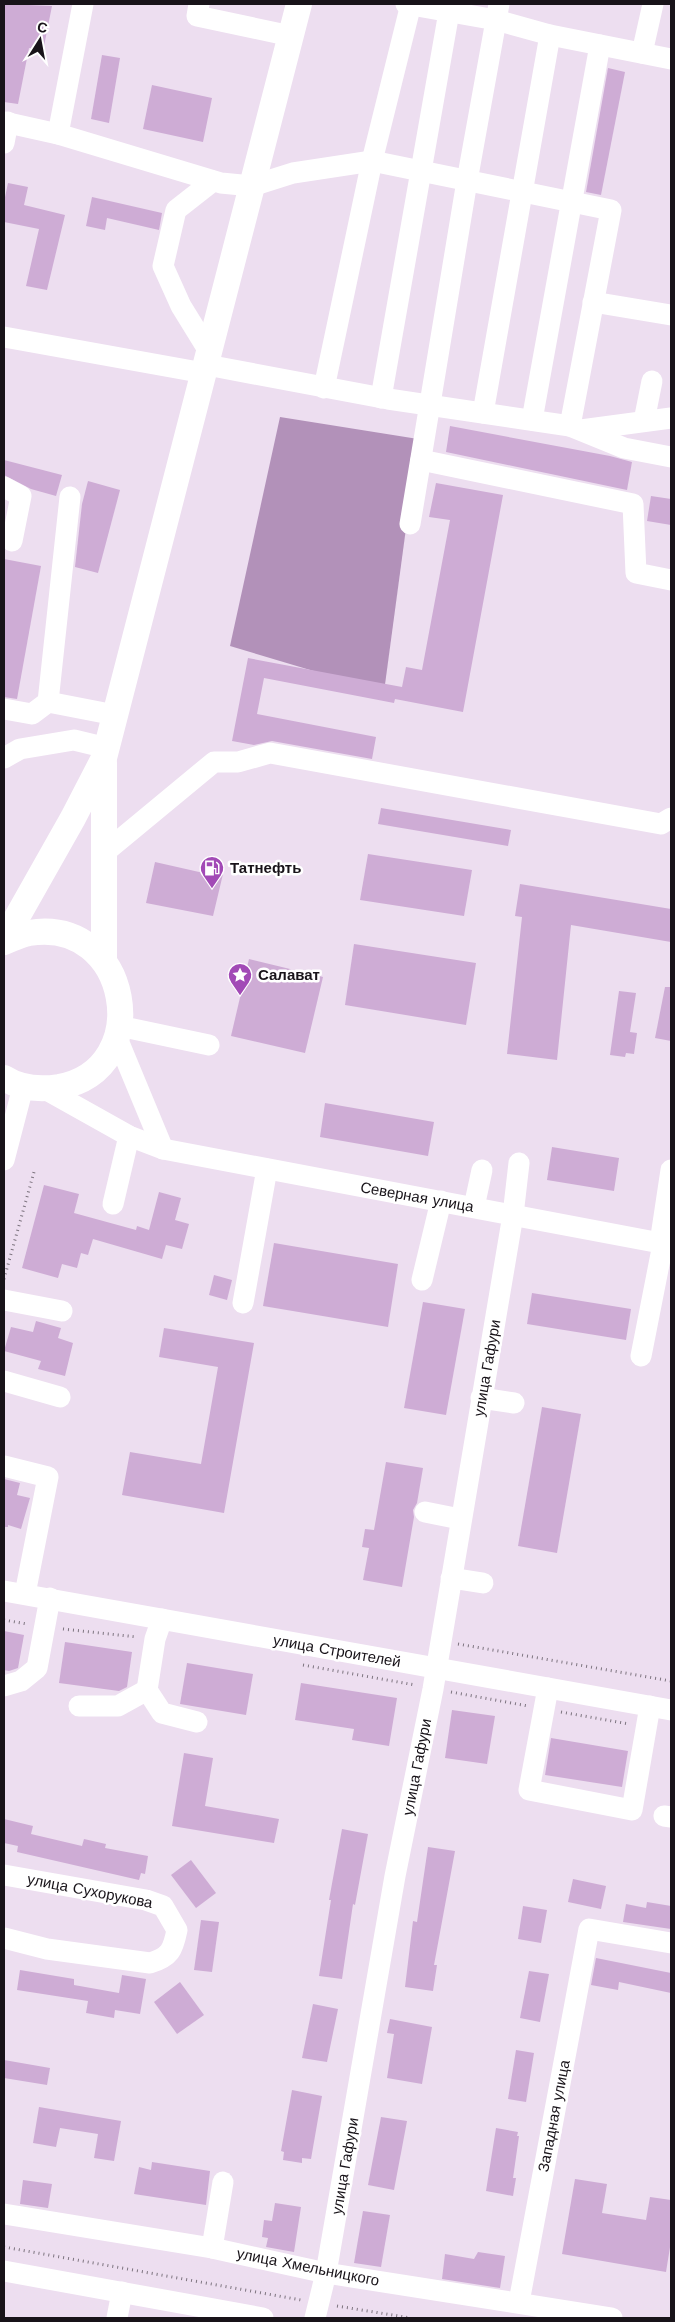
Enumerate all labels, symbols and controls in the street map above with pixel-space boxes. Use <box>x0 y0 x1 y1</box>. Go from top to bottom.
north arrow <box>15 15 65 65</box>
text: С <box>36 18 49 36</box>
fuel station icon: Татнефть <box>199 855 225 889</box>
place label: Татнефть <box>230 859 301 877</box>
place icon: Салават <box>227 962 253 996</box>
place label: Салават <box>258 966 320 984</box>
street label: Северная улица <box>359 1178 476 1216</box>
street label: улица Гафури <box>470 1318 504 1418</box>
street label: улица Строителей <box>272 1631 402 1671</box>
street label: улица Гафури <box>399 1717 435 1817</box>
street label: улица Сухорукова <box>26 1870 155 1912</box>
street label: Западная улица <box>534 2058 574 2174</box>
street label: улица Гафури <box>328 2116 362 2216</box>
street label: улица Хмельницкого <box>235 2244 381 2290</box>

